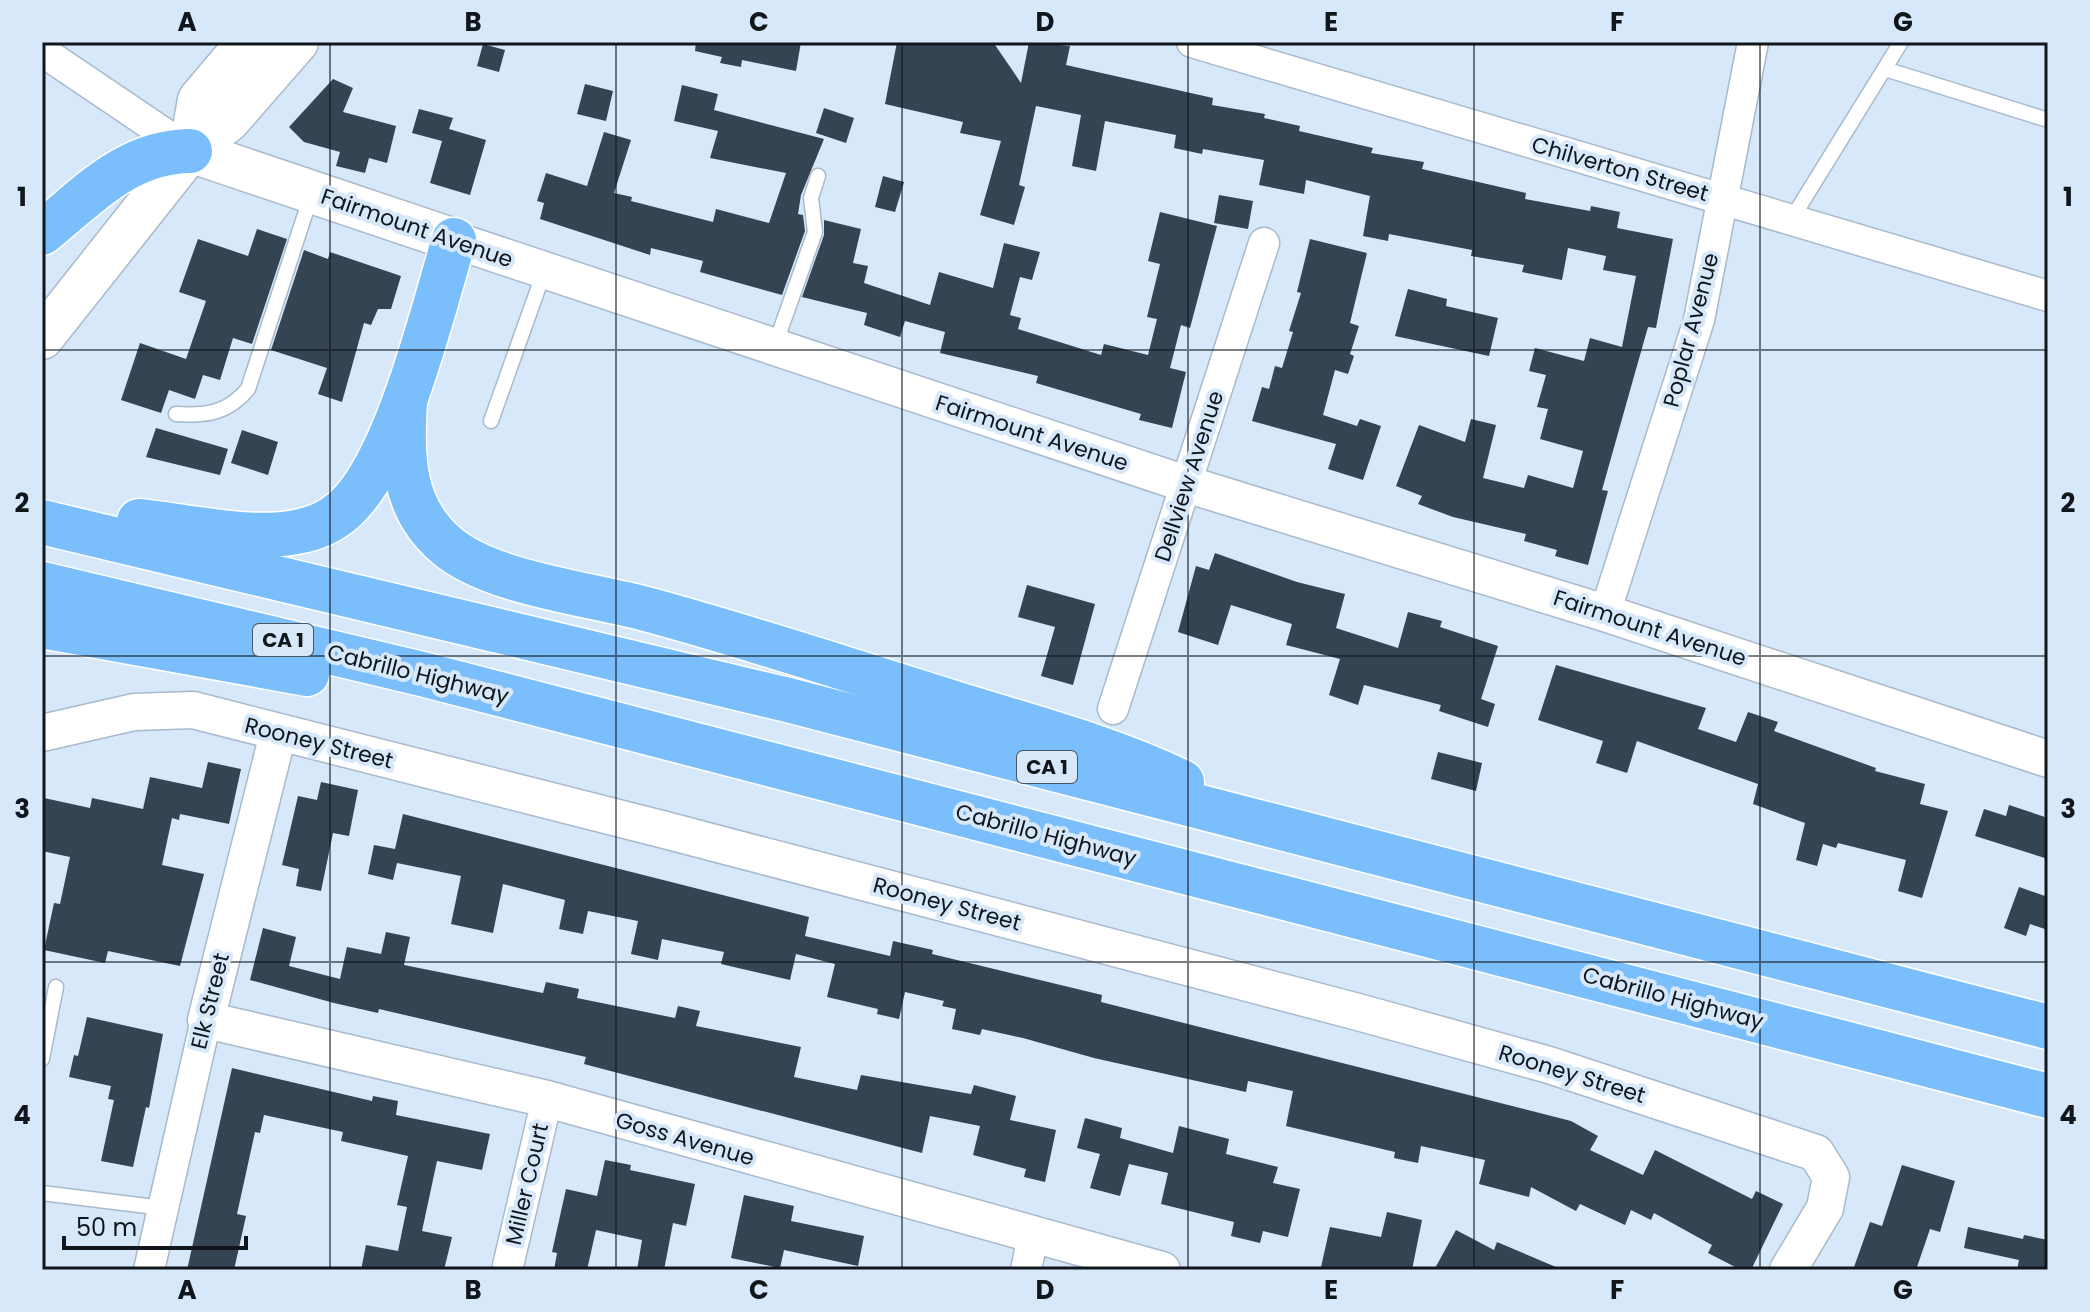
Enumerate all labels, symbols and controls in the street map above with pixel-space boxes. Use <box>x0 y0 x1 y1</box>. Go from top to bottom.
text: A <box>177 4 197 40</box>
text: B <box>464 4 482 40</box>
text: C <box>749 4 769 40</box>
text: D <box>1036 4 1055 40</box>
text: E <box>1324 4 1338 40</box>
text: F <box>1610 4 1624 40</box>
text: G <box>1893 4 1913 40</box>
street label: Chilverton Street <box>1528 129 1712 209</box>
text: 1 <box>17 179 27 215</box>
text: 1 <box>2063 179 2073 215</box>
street label: Fairmount Avenue <box>317 181 517 275</box>
street label: Poplar Avenue <box>1655 249 1727 411</box>
street label: Fairmount Avenue <box>932 387 1132 479</box>
street label: Dellview Avenue <box>1147 387 1231 565</box>
text: 2 <box>15 485 30 521</box>
text: 2 <box>2061 485 2076 521</box>
street label: Fairmount Avenue <box>1550 582 1750 674</box>
road number: CA 1 <box>253 624 313 656</box>
street label: Cabrillo Highway <box>324 636 513 712</box>
street label: Rooney Street <box>242 710 396 776</box>
road number: CA 1 <box>1017 751 1077 783</box>
text: 3 <box>14 791 30 827</box>
text: 3 <box>2060 791 2076 827</box>
street label: Cabrillo Highway <box>952 796 1140 874</box>
street label: Rooney Street <box>870 869 1024 939</box>
street label: Elk Street <box>183 950 237 1052</box>
street label: Cabrillo Highway <box>1579 959 1767 1037</box>
street label: Rooney Street <box>1495 1037 1649 1111</box>
text: 4 <box>13 1097 31 1133</box>
text: 4 <box>2059 1097 2077 1133</box>
street label: Goss Avenue <box>612 1104 758 1174</box>
street label: Miller Court <box>498 1120 556 1248</box>
scale bar <box>64 1200 246 1250</box>
text: 50 m <box>76 1211 137 1244</box>
text: A <box>177 1272 197 1308</box>
text: B <box>464 1272 482 1308</box>
text: C <box>749 1272 769 1308</box>
text: D <box>1036 1272 1055 1308</box>
text: E <box>1324 1272 1338 1308</box>
text: F <box>1610 1272 1624 1308</box>
text: G <box>1893 1272 1913 1308</box>

